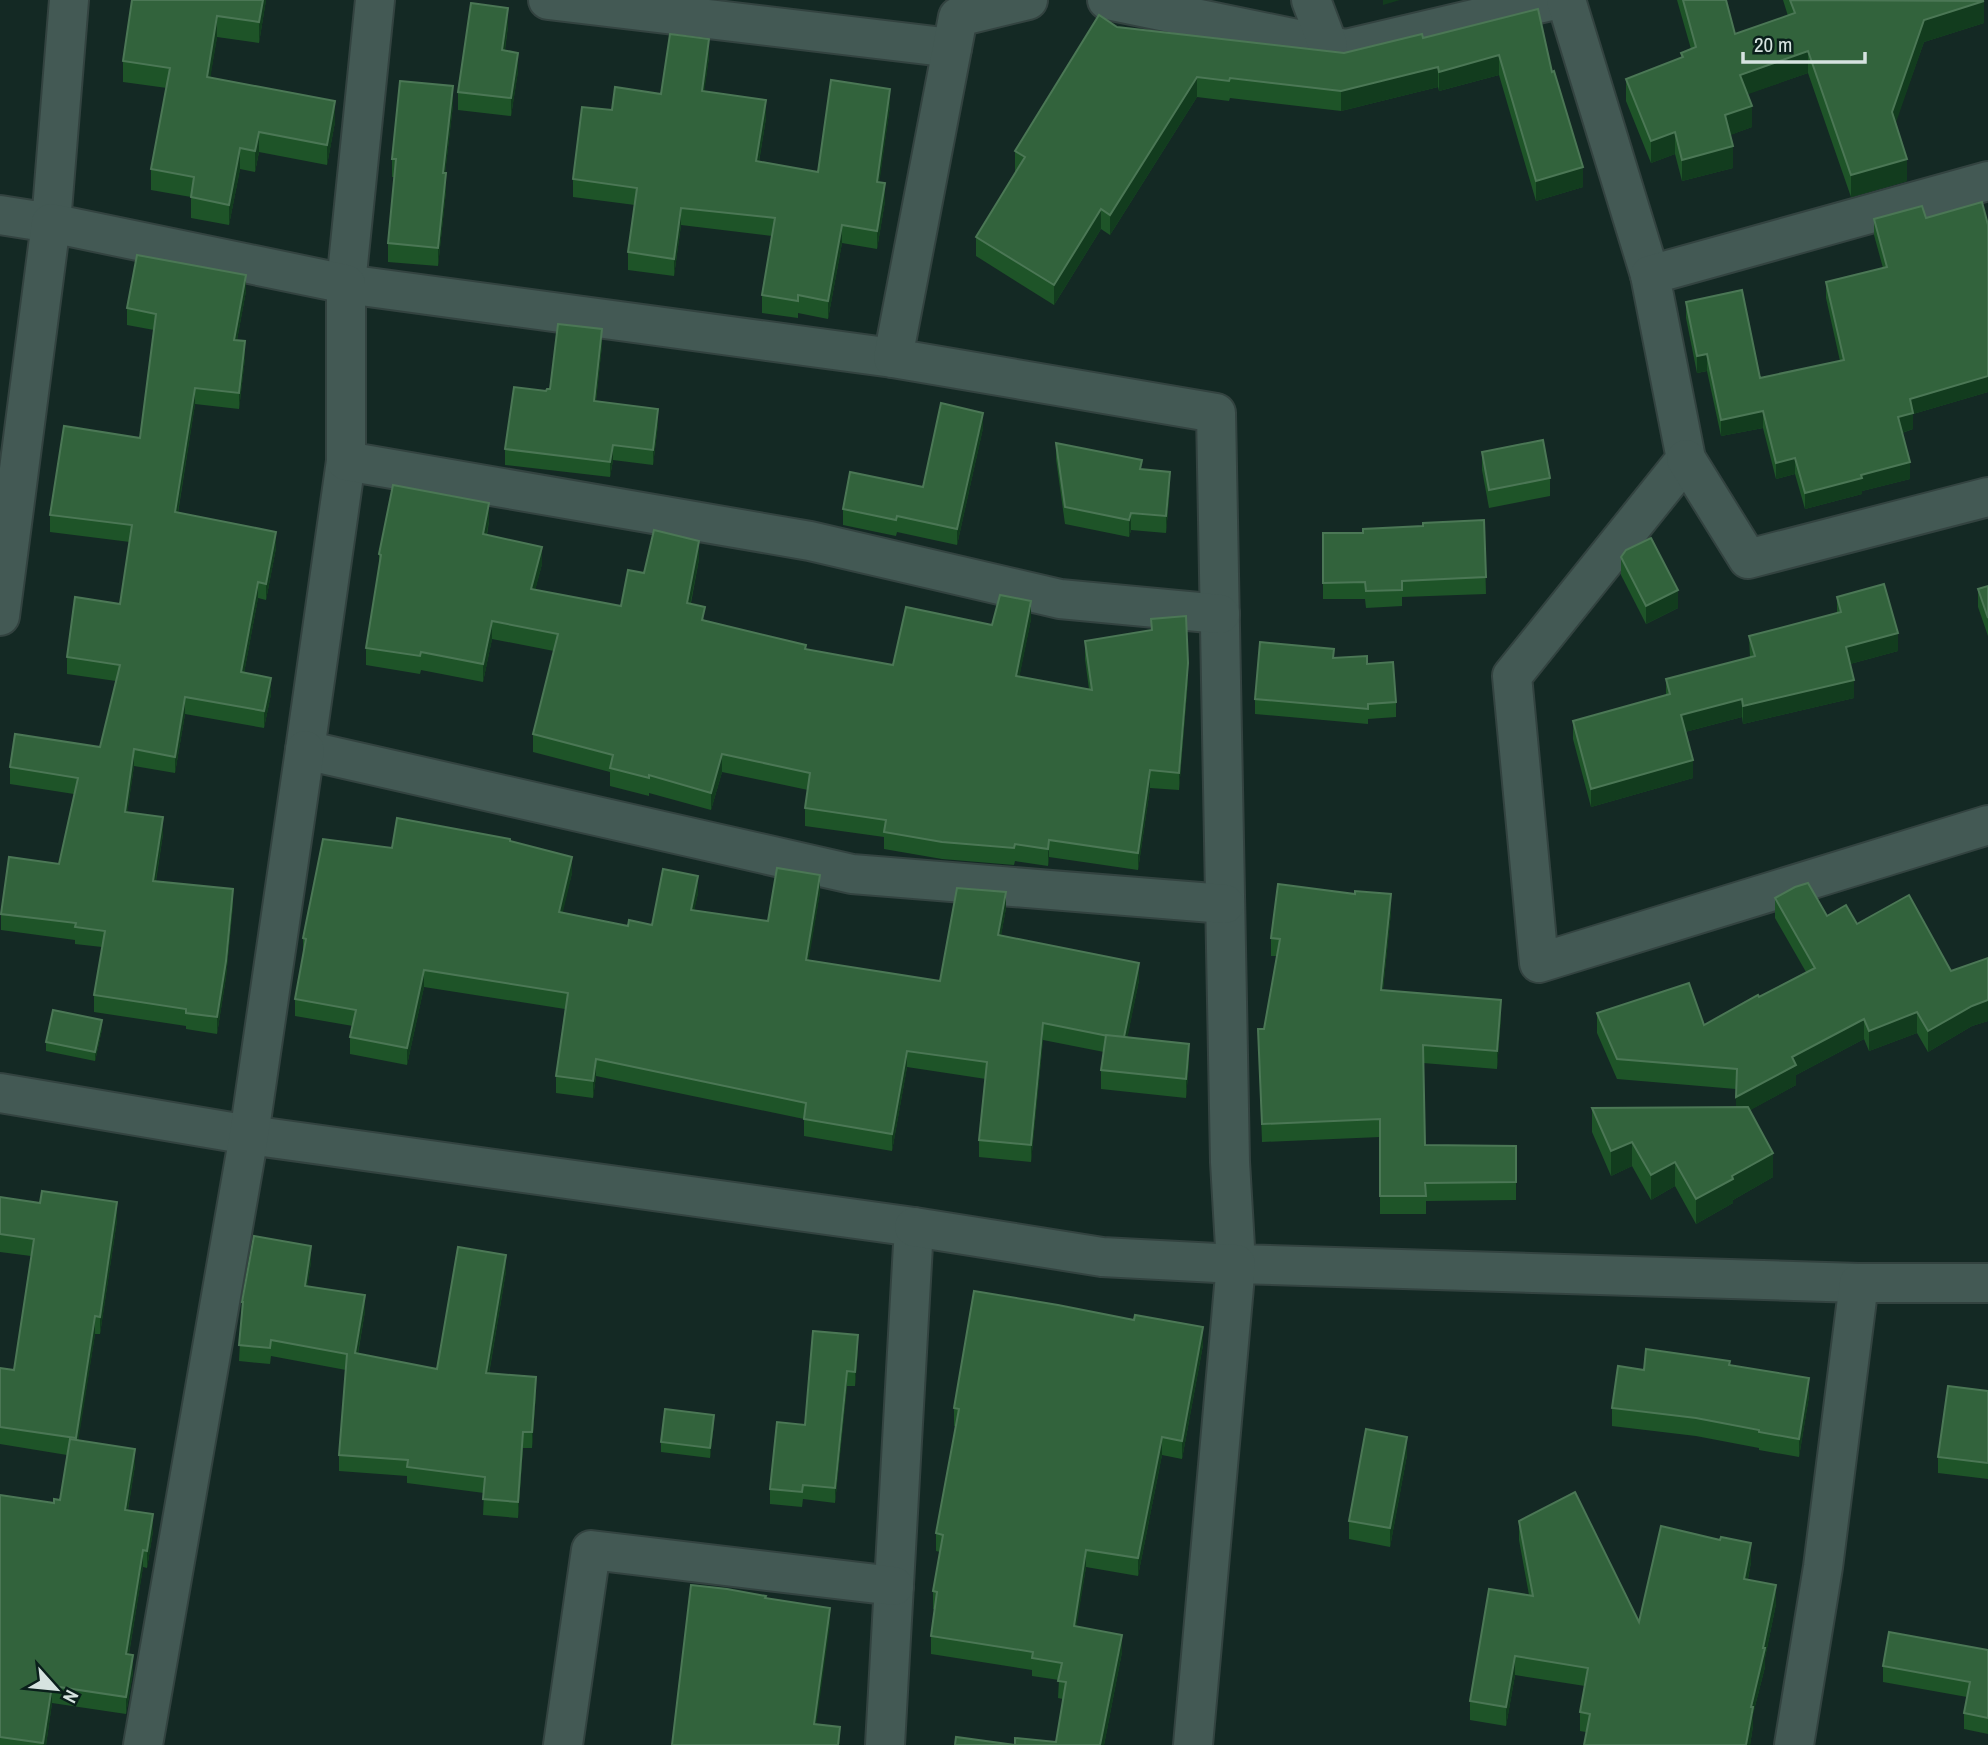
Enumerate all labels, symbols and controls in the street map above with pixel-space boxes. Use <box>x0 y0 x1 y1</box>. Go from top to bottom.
scale bar <box>1743 21 1866 65</box>
text: 20 m <box>1754 30 1792 59</box>
north arrow <box>21 1654 91 1724</box>
text: N <box>57 1686 85 1708</box>

